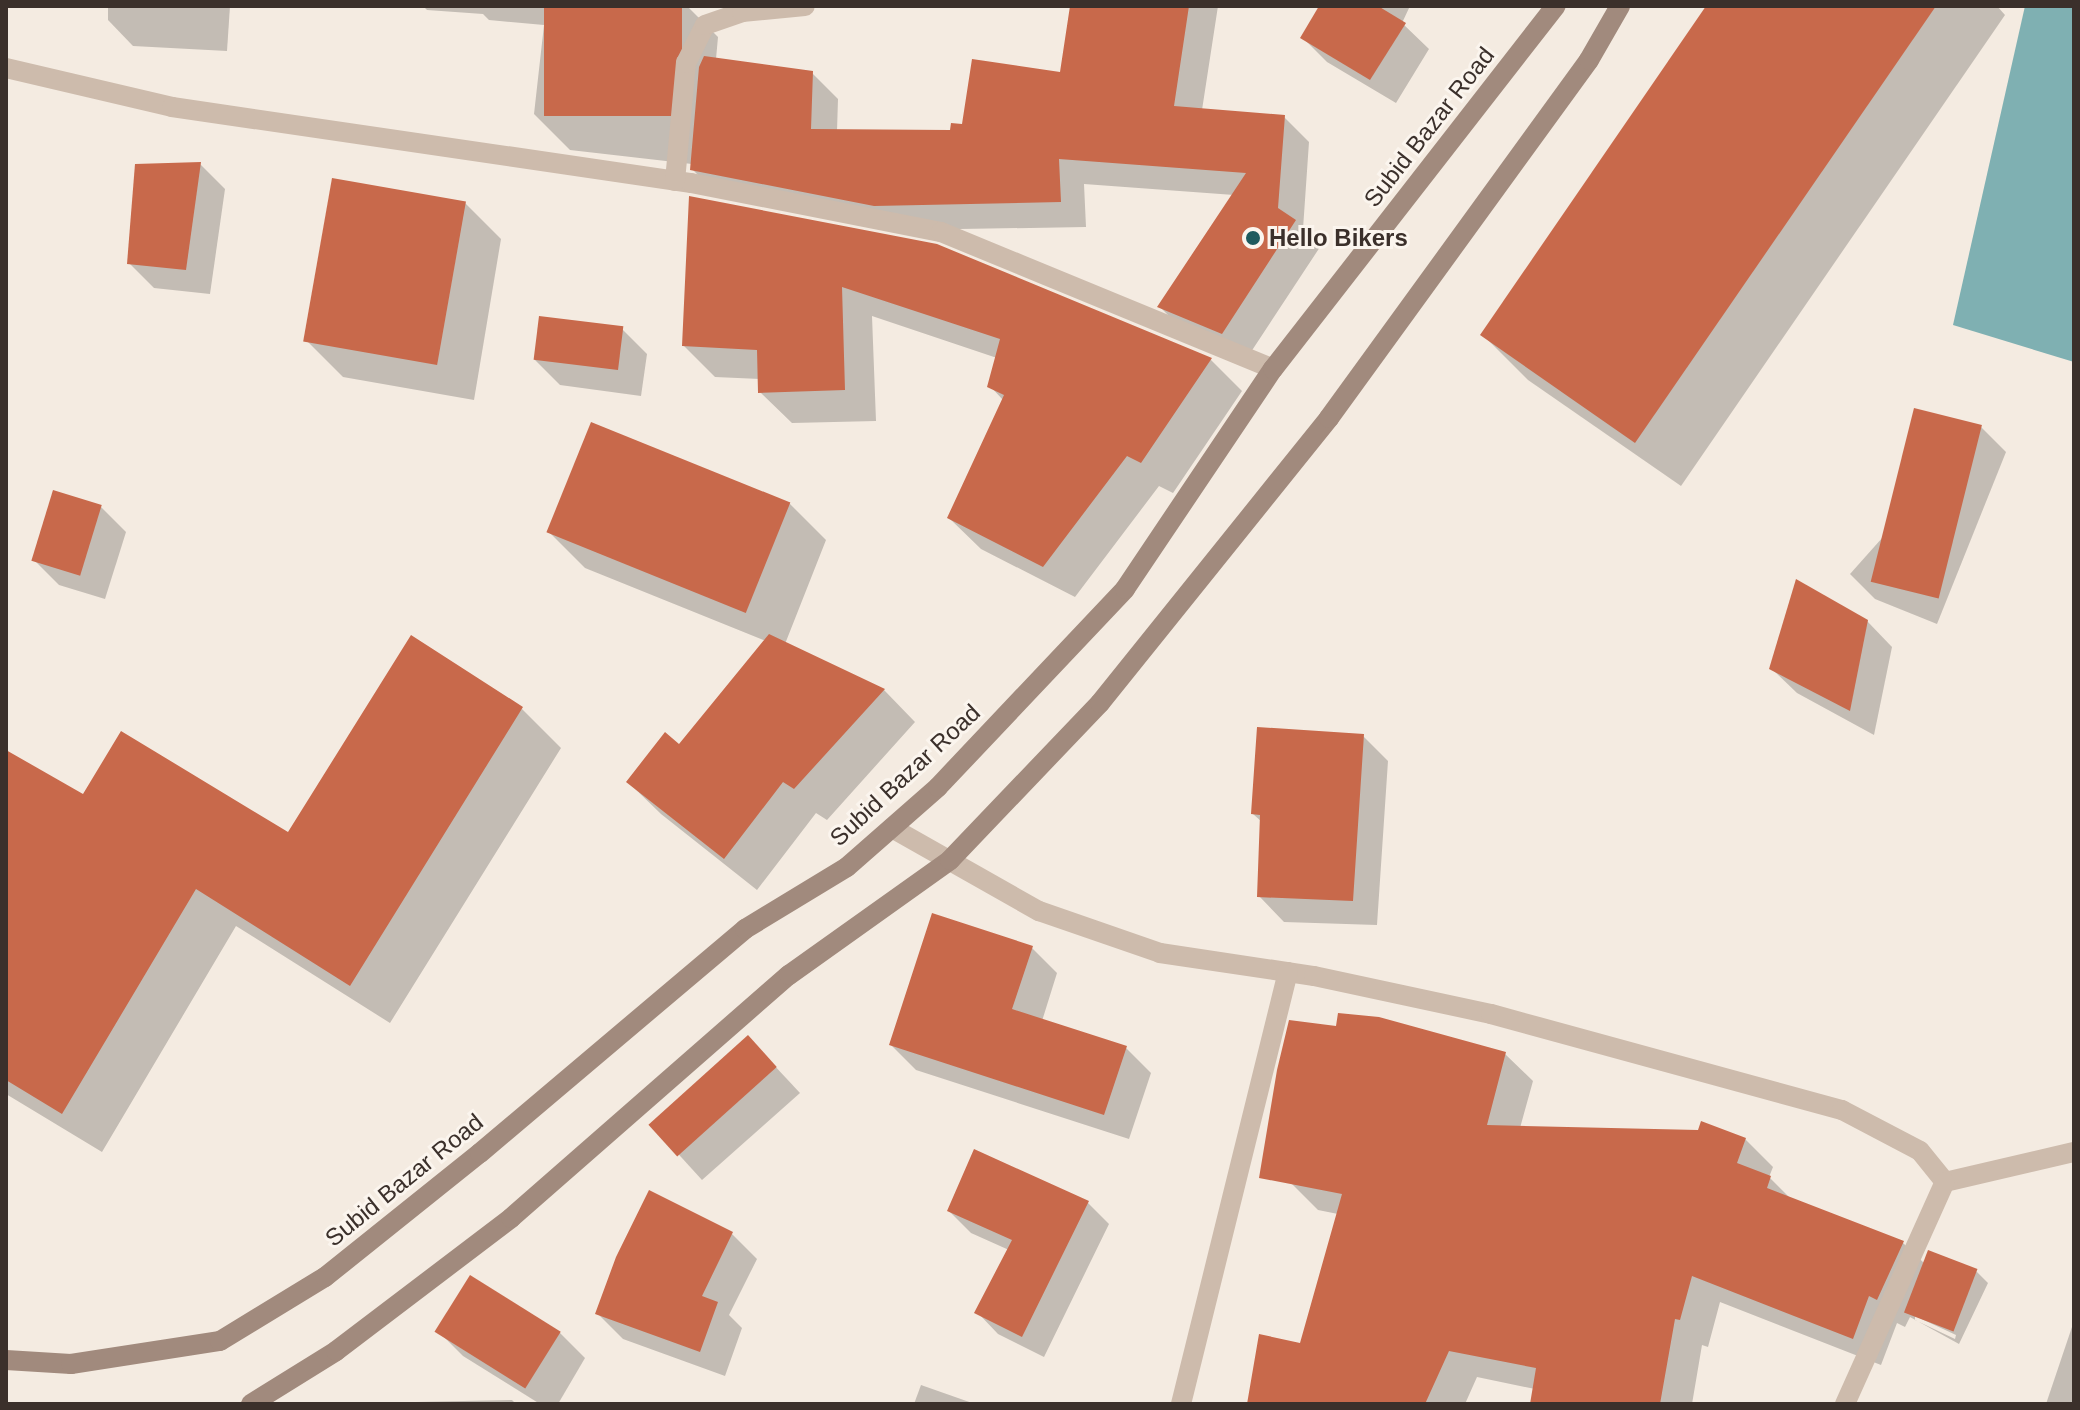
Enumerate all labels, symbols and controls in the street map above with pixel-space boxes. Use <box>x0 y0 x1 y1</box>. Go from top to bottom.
street label: Subid Bazar Road <box>1358 41 1500 213</box>
place label: Hello Bikers <box>1269 224 1408 252</box>
marker: Hello Bikers <box>1244 229 1262 247</box>
street label: Subid Bazar Road <box>824 698 986 852</box>
street label: Subid Bazar Road <box>319 1108 489 1252</box>

